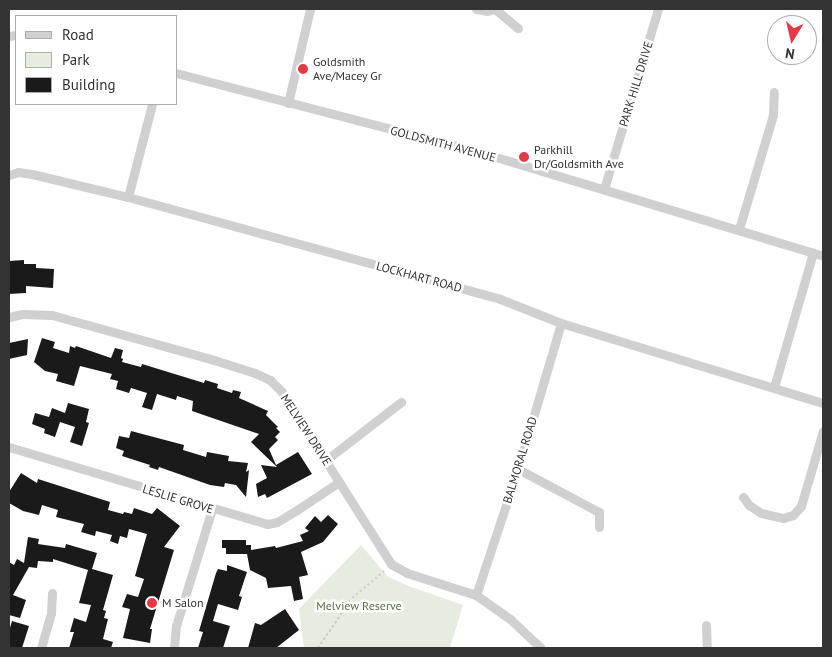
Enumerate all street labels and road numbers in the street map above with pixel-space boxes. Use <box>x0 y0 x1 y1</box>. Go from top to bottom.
street label: PARK HILL DRIVE <box>616 39 656 129</box>
street label: GOLDSMITH AVENUE <box>389 123 497 165</box>
street label: LOCKHART ROAD <box>374 259 464 295</box>
street label: MELVIEW DRIVE <box>277 391 335 469</box>
street label: BALMORAL ROAD <box>500 415 540 505</box>
street label: LESLIE GROVE <box>141 481 215 517</box>

